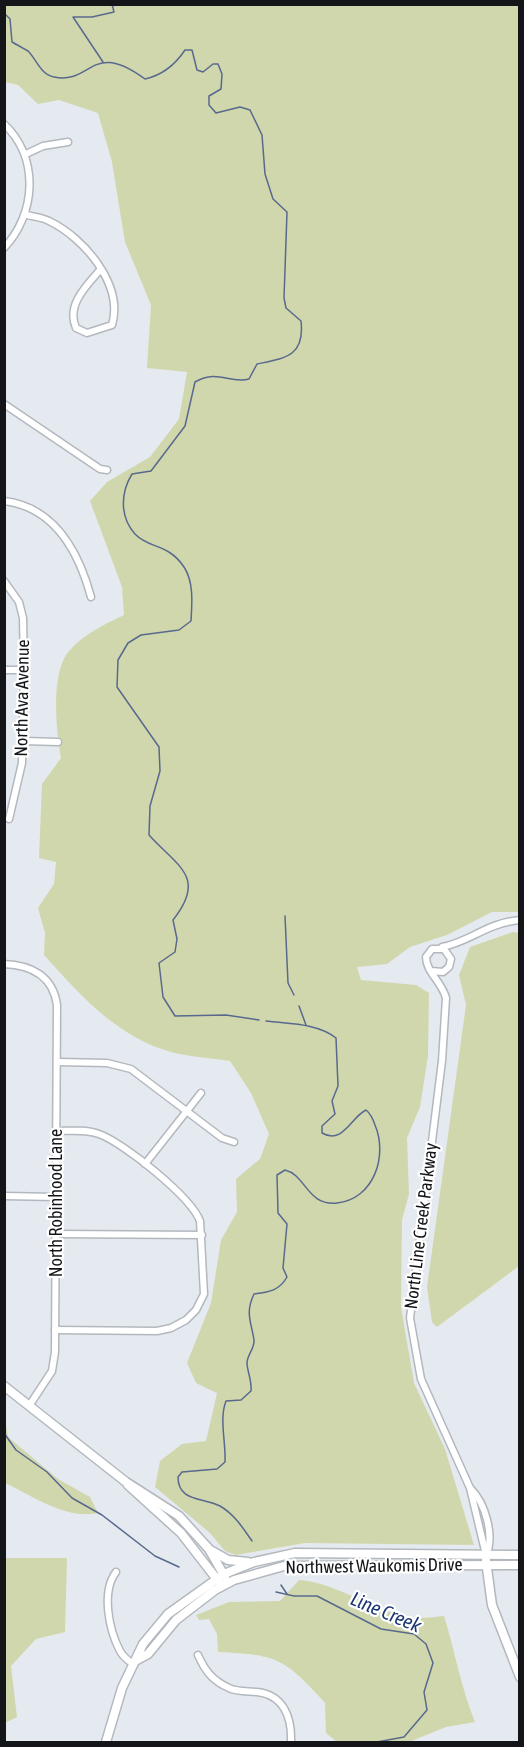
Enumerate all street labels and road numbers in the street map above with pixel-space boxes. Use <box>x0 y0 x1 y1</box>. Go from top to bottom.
street label: North Ava Avenue <box>10 639 33 757</box>
street label: North Robinhood Lane <box>45 1129 66 1277</box>
street label: North Line Creek Parkway <box>400 1142 441 1310</box>
street label: Northwest Waukomis Drive <box>285 1553 463 1578</box>

